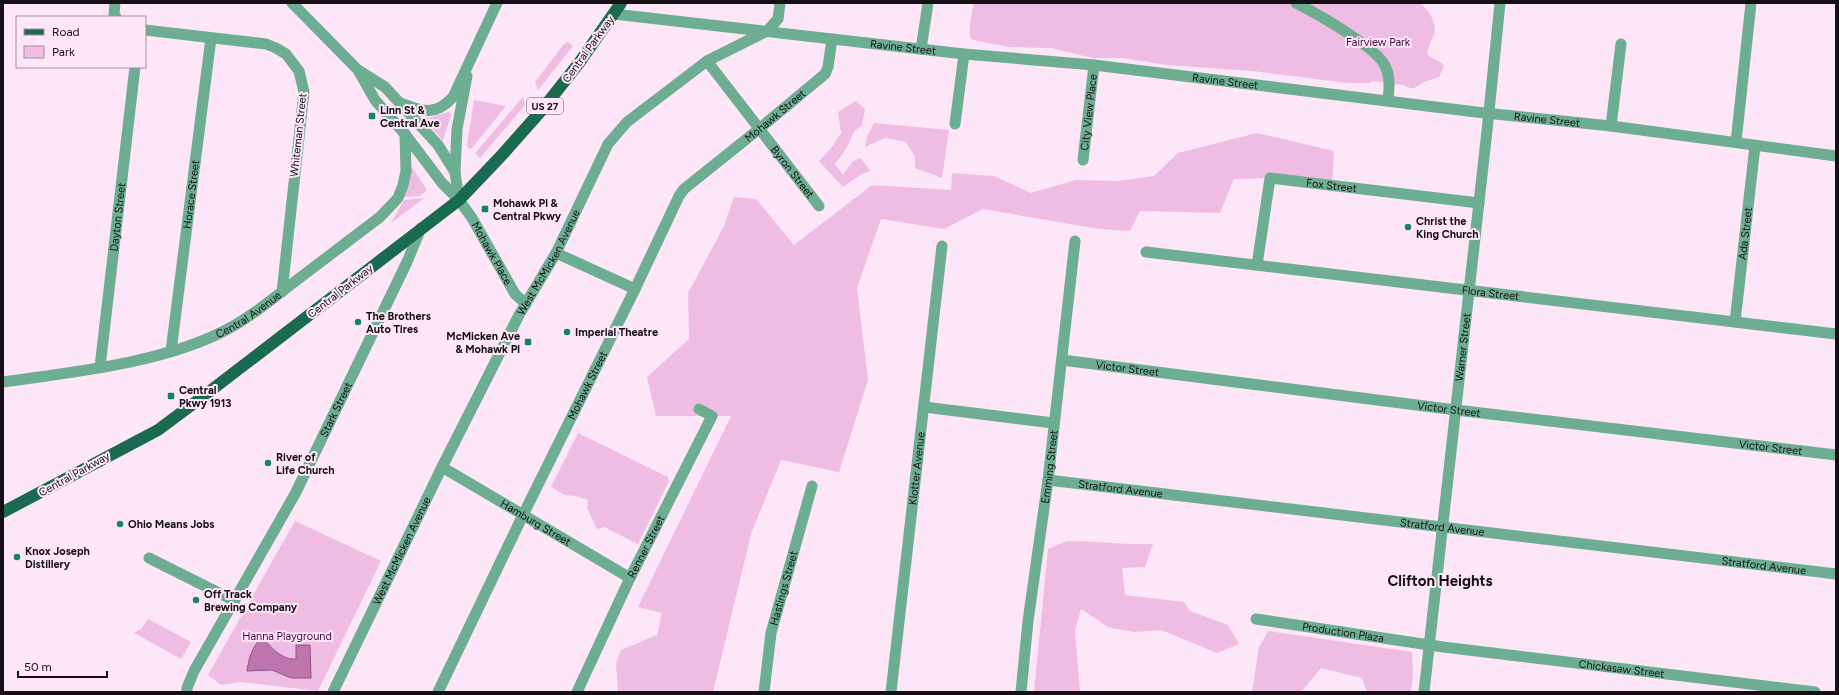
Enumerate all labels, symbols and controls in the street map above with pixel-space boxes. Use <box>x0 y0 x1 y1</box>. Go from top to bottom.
street label: Central Parkway <box>560 13 617 85</box>
legend <box>16 16 146 68</box>
text: Road <box>52 25 80 39</box>
park label: Fairview Park <box>1346 36 1411 49</box>
street label: Ravine Street <box>869 37 937 58</box>
text: Park <box>52 45 75 59</box>
street label: Ravine Street <box>1191 71 1259 92</box>
street label: City View Place <box>1078 73 1100 151</box>
street label: Mohawk Street <box>742 87 808 145</box>
street label: Whiteman Street <box>288 93 309 178</box>
road number: US 27 <box>527 98 563 114</box>
place label: Linn St & Central Ave <box>380 104 440 130</box>
street label: Ravine Street <box>1513 110 1581 130</box>
marker: Linn St & Central Ave <box>367 111 377 121</box>
street label: Byron Street <box>768 143 816 201</box>
street label: Horace Street <box>181 159 202 230</box>
street label: Fox Street <box>1305 176 1358 195</box>
street label: Dayton Street <box>108 182 128 252</box>
place label: Mohawk Pl & Central Pkwy <box>493 197 562 223</box>
marker: Mohawk Pl & Central Pkwy <box>480 204 490 214</box>
street label: West McMicken Avenue <box>515 207 583 317</box>
street label: Ada Street <box>1736 207 1755 261</box>
place label: Christ the King Church <box>1416 215 1479 241</box>
street label: Mohawk Place <box>469 220 515 287</box>
marker: Christ the King Church <box>1403 222 1413 232</box>
street label: Central Parkway <box>305 262 376 321</box>
street label: Flora Street <box>1461 284 1520 303</box>
street label: Central Avenue <box>214 289 284 341</box>
place label: The Brothers Auto Tires <box>366 310 431 336</box>
street label: Warner Street <box>1453 312 1474 382</box>
marker: The Brothers Auto Tires <box>353 317 363 327</box>
place label: Imperial Theatre <box>575 326 658 339</box>
marker: Imperial Theatre <box>562 327 572 337</box>
place label: McMicken Ave & Mohawk Pl <box>446 330 520 356</box>
marker: McMicken Ave & Mohawk Pl <box>523 337 533 347</box>
street label: Mohawk Street <box>565 349 610 422</box>
street label: Victor Street <box>1095 358 1160 379</box>
street label: Stark Street <box>318 380 355 439</box>
place label: Central Pkwy 1913 <box>179 384 231 410</box>
marker: Central Pkwy 1913 <box>166 391 176 401</box>
street label: Victor Street <box>1416 399 1481 420</box>
street label: Emming Street <box>1039 429 1061 505</box>
street label: Klotter Avenue <box>906 431 928 506</box>
street label: Victor Street <box>1738 438 1803 458</box>
street label: Central Parkway <box>36 449 112 499</box>
place label: River of Life Church <box>276 451 335 477</box>
marker: River of Life Church <box>263 458 273 468</box>
street label: Stratford Avenue <box>1077 478 1163 501</box>
street label: West McMicken Avenue <box>370 495 434 607</box>
street label: Hamburg Street <box>498 497 573 549</box>
street label: Renner Street <box>625 513 668 580</box>
street label: Stratford Avenue <box>1399 516 1485 539</box>
place label: Ohio Means Jobs <box>128 518 214 531</box>
marker: Ohio Means Jobs <box>115 519 125 529</box>
place label: Knox Joseph Distillery <box>25 545 90 571</box>
street label: Hastings Street <box>767 549 801 627</box>
marker: Knox Joseph Distillery <box>12 552 22 562</box>
street label: Stratford Avenue <box>1721 554 1807 577</box>
district label: Clifton Heights <box>1387 572 1493 590</box>
place label: Off Track Brewing Company <box>204 588 298 614</box>
marker: Off Track Brewing Company <box>191 595 201 605</box>
street label: Production Plaza <box>1301 620 1385 645</box>
park label: Hanna Playground <box>242 630 332 643</box>
scale bar <box>18 653 107 679</box>
street label: Chickasaw Street <box>1578 657 1665 681</box>
text: 50 m <box>24 660 52 674</box>

